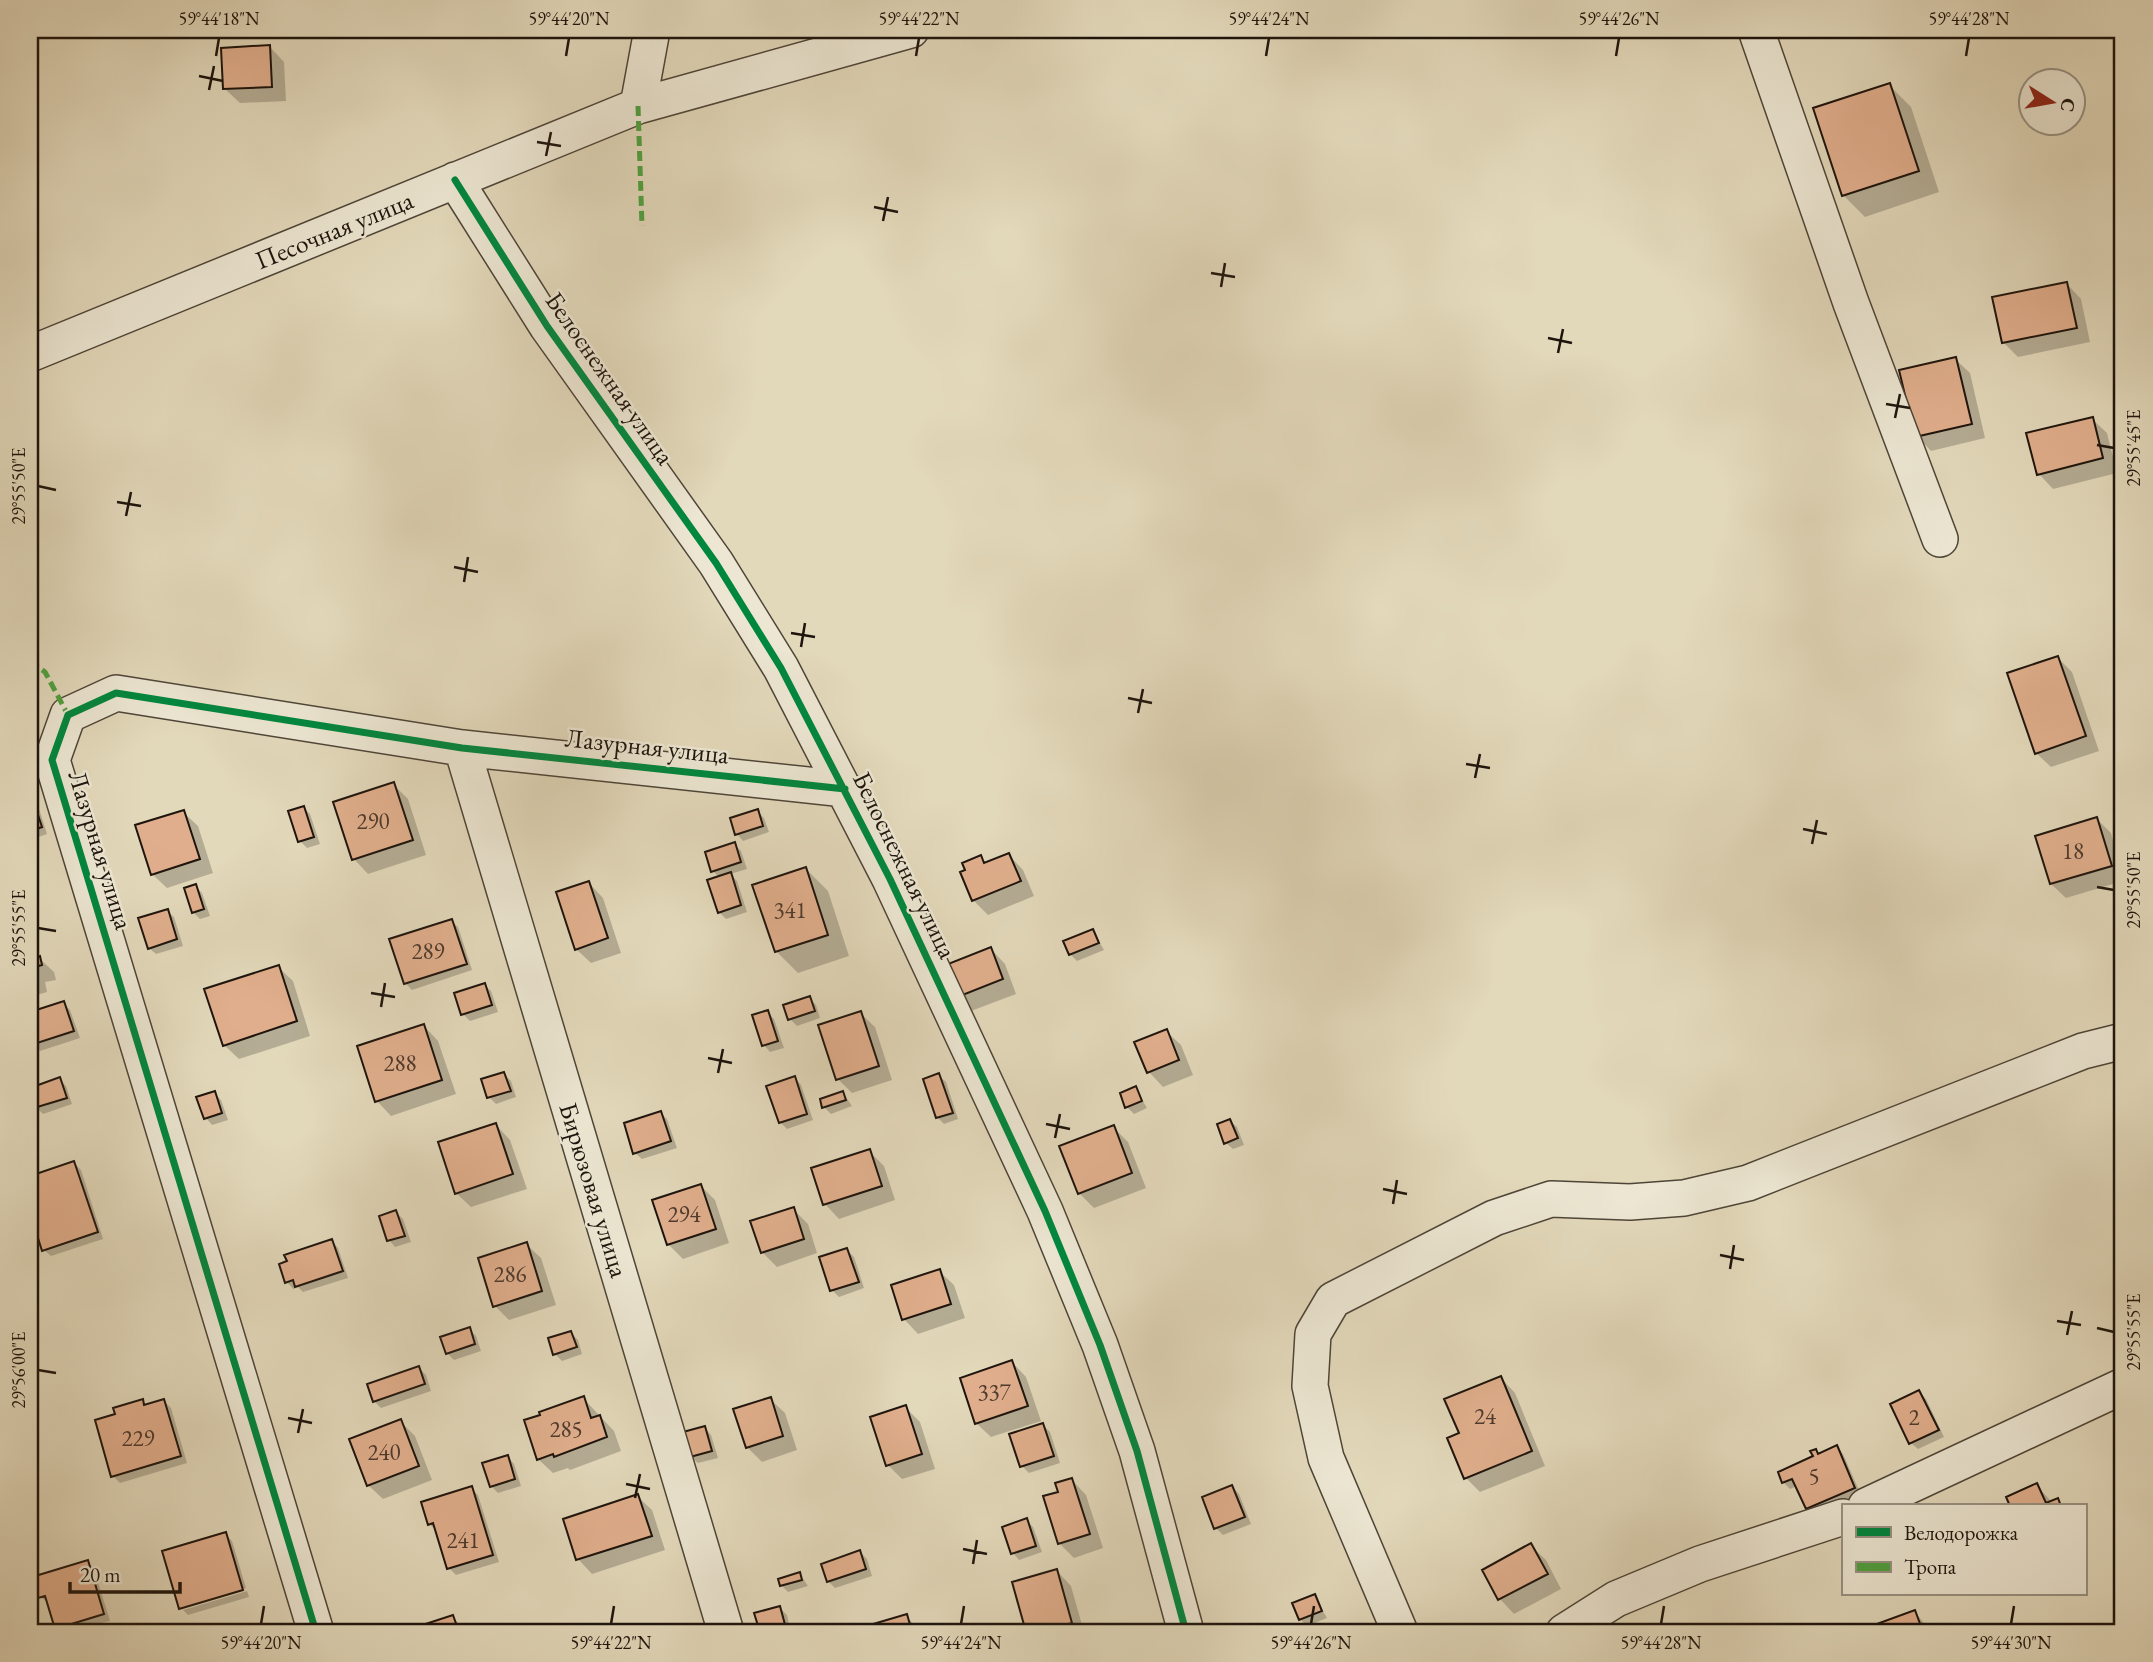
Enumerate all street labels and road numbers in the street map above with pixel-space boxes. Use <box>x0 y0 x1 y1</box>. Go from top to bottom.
street label: Песочная улица <box>250 183 419 277</box>
street label: Белоснежная улица <box>538 285 683 472</box>
street label: Лазурная улица <box>563 720 731 772</box>
street label: Лазурная улица <box>61 766 141 934</box>
street label: Белоснежная улица <box>845 766 965 965</box>
street label: Бирюзовая улица <box>551 1098 637 1282</box>

